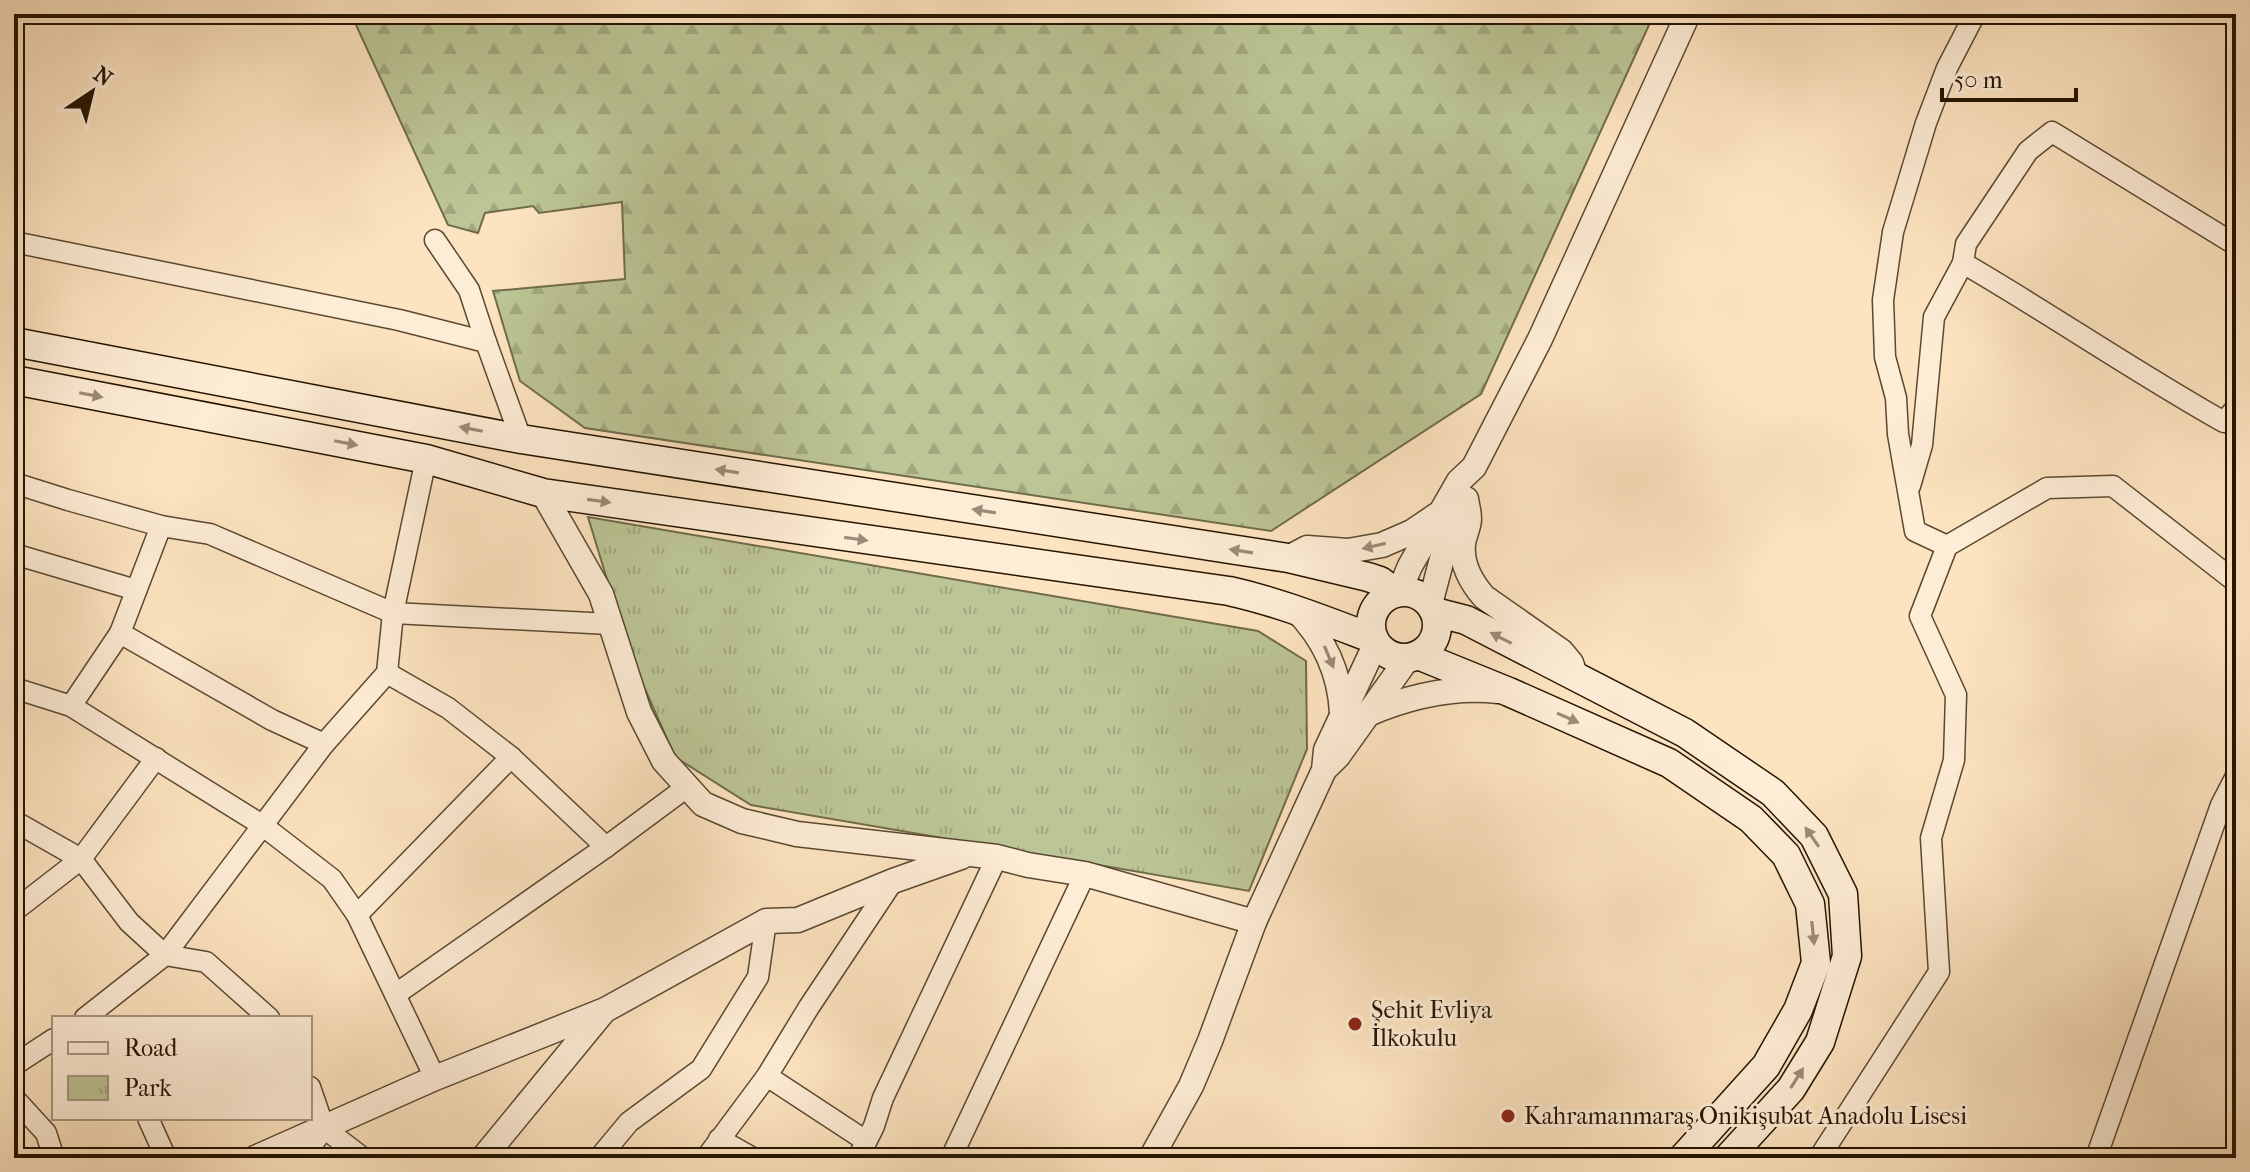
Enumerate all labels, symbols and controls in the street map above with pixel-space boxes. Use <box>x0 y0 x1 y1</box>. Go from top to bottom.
north arrow <box>52 52 132 132</box>
scale bar <box>1942 52 2076 102</box>
text: N <box>89 61 117 92</box>
text: 50 m <box>1954 66 2003 94</box>
one-way arrow <box>78 389 103 401</box>
one-way arrow <box>458 423 483 435</box>
one-way arrow <box>334 438 359 450</box>
one-way arrow <box>715 464 740 477</box>
one-way arrow <box>587 495 612 508</box>
one-way arrow <box>971 504 996 517</box>
one-way arrow <box>844 533 869 546</box>
one-way arrow <box>1361 540 1386 553</box>
one-way arrow <box>1228 544 1253 557</box>
one-way arrow <box>1490 632 1513 645</box>
one-way arrow <box>1323 646 1336 669</box>
one-way arrow <box>1556 711 1580 725</box>
one-way arrow <box>1805 826 1820 847</box>
one-way arrow <box>1807 921 1820 946</box>
place label: Şehit Evliya İlkokulu <box>1371 996 1493 1052</box>
marker: Şehit Evliya İlkokulu <box>1346 1015 1364 1033</box>
legend <box>52 1016 312 1120</box>
text: Road <box>124 1034 178 1062</box>
one-way arrow <box>1790 1067 1804 1089</box>
text: Park <box>124 1074 172 1102</box>
place label: Kahramanmaraş Onikişubat Anadolu Lisesi <box>1524 1102 1967 1131</box>
marker: Kahramanmaraş Onikişubat Anadolu Lisesi <box>1499 1107 1517 1125</box>

